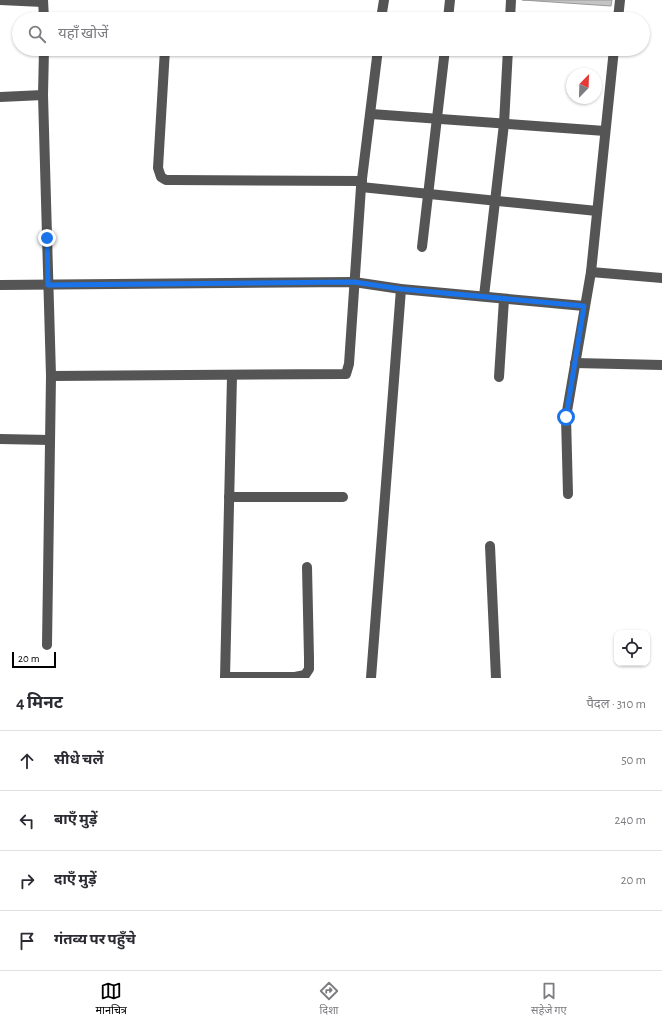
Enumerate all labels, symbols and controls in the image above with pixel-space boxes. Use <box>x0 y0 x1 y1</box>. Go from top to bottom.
search box <box>12 12 650 56</box>
icon: search <box>26 23 48 45</box>
text: यहाँ खोजें <box>58 26 108 41</box>
north arrow <box>566 68 602 104</box>
route end <box>38 229 56 247</box>
route start <box>557 408 575 426</box>
map controls <box>614 630 650 666</box>
button: locate <box>614 630 650 666</box>
scale bar <box>12 650 56 669</box>
text: 20 m <box>18 653 39 664</box>
text: 4 मिनट <box>16 694 63 711</box>
text: पैदल · 310 m <box>586 698 646 711</box>
icon: ahead <box>16 750 38 772</box>
text: सीधे चलें <box>54 752 104 767</box>
text: 50 m <box>621 754 646 767</box>
icon: left <box>16 810 38 832</box>
text: बाएँ मुड़ें <box>54 812 97 827</box>
text: 240 m <box>614 814 646 827</box>
icon: right <box>16 870 38 892</box>
text: दाएँ मुड़ें <box>54 872 97 887</box>
text: 20 m <box>621 874 646 887</box>
icon: arrive <box>16 930 38 952</box>
text: गंतव्य पर पहुँचे <box>54 932 136 947</box>
tab: मानचित्र <box>96 980 127 1018</box>
tab: दिशा <box>318 980 340 1018</box>
tab: सहेजे गए <box>531 980 566 1018</box>

